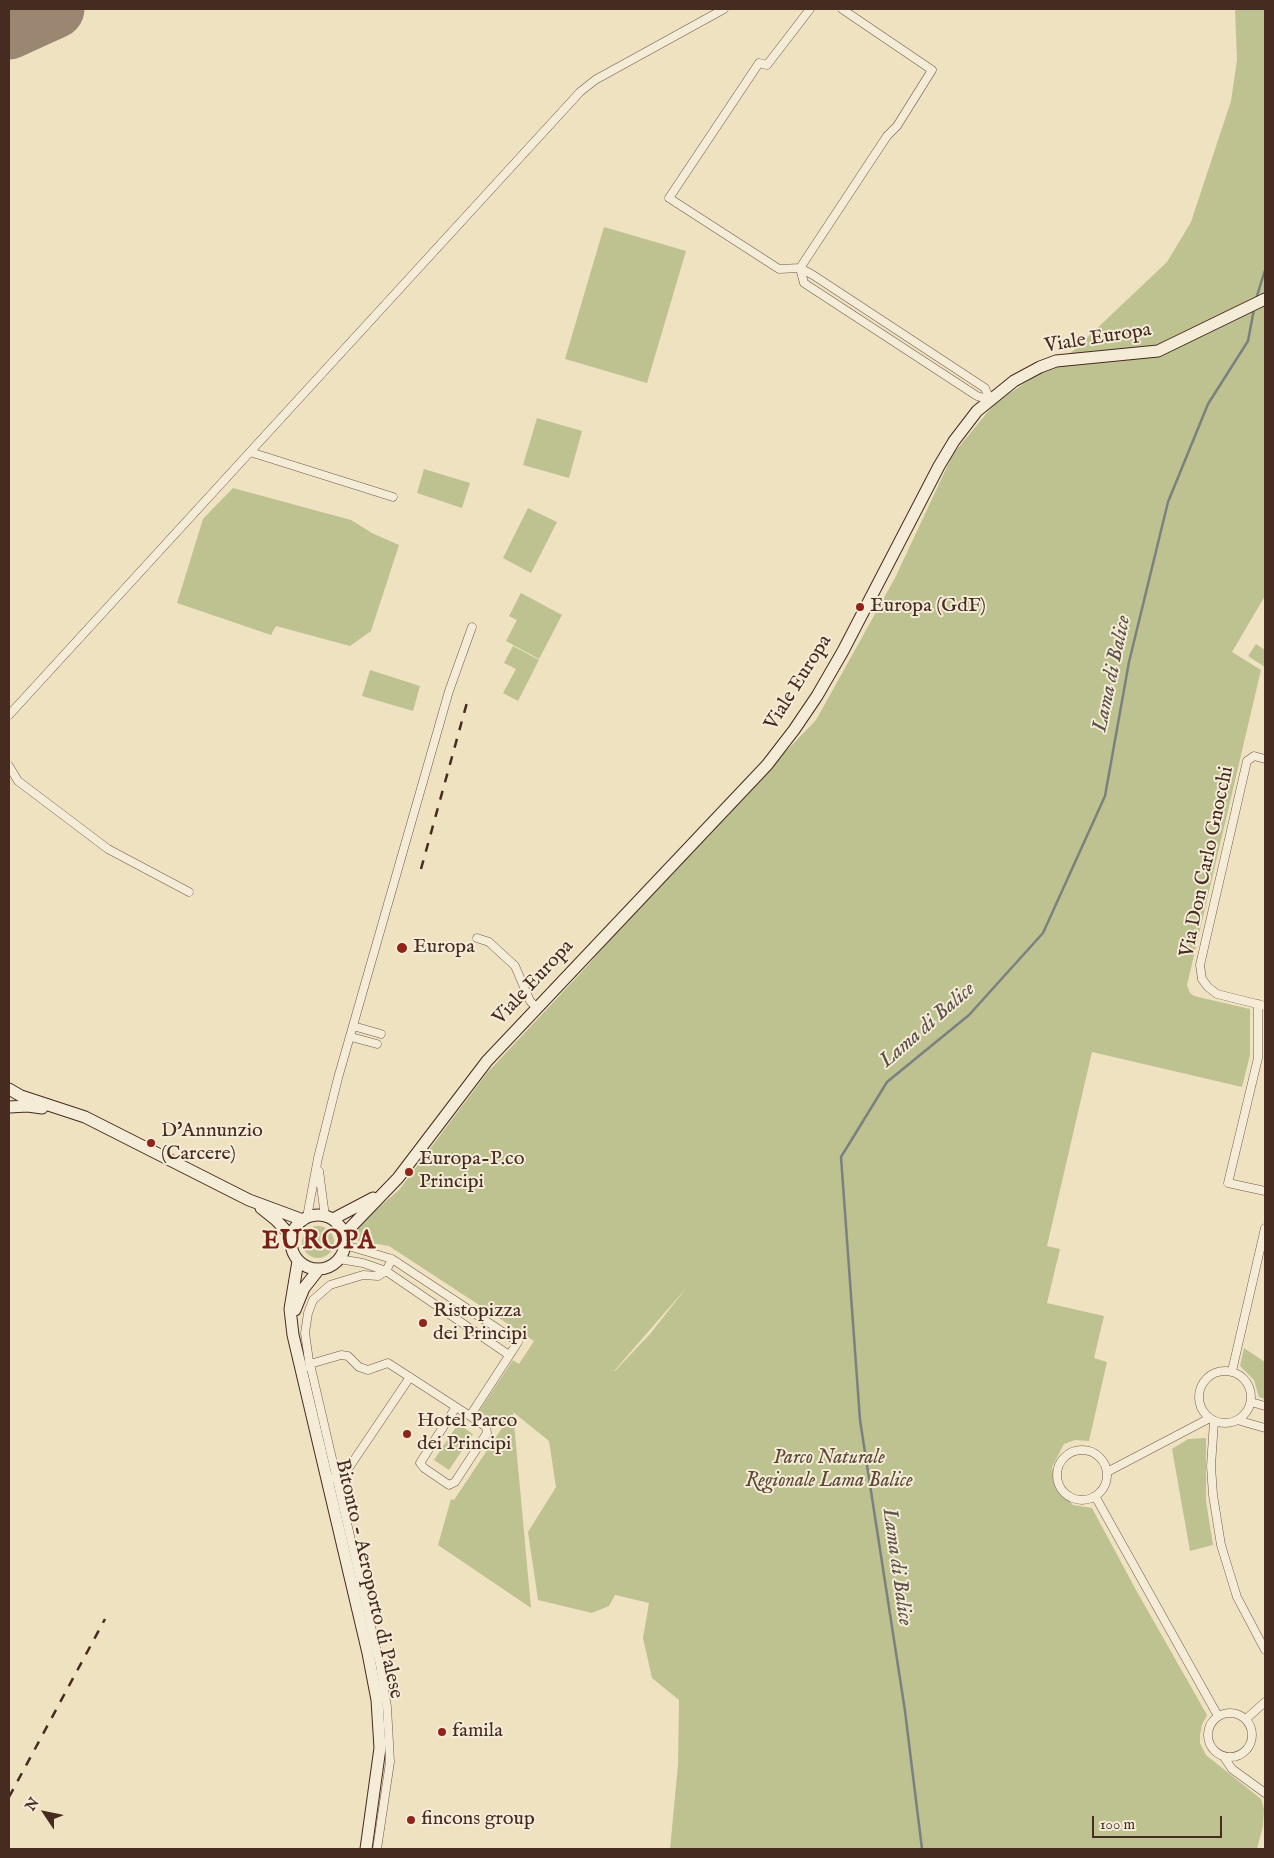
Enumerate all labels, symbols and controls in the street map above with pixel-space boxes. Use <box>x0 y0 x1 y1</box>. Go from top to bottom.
street label: Viale Europa <box>1043 319 1153 359</box>
place label: Europa (GdF) <box>870 595 986 619</box>
marker: Europa (GdF) <box>854 601 866 613</box>
water label: Lama di Balice <box>1088 614 1138 734</box>
street label: Viale Europa <box>760 631 838 735</box>
street label: Via Don Carlo Gnocchi <box>1176 764 1240 960</box>
street label: Viale Europa <box>488 935 580 1031</box>
place label: Europa <box>413 936 475 960</box>
marker: Europa <box>395 941 409 955</box>
water label: Lama di Balice <box>875 978 981 1074</box>
place label: D'Annunzio (Carcere) <box>161 1120 263 1167</box>
marker: D'Annunzio (Carcere) <box>145 1137 157 1149</box>
place label: Europa-P.co Principi <box>419 1148 524 1195</box>
marker: Europa-P.co Principi <box>403 1166 415 1178</box>
district label: EUROPA <box>261 1228 377 1258</box>
place label: Ristopizza dei Principi <box>433 1300 527 1347</box>
marker: Ristopizza dei Principi <box>417 1317 429 1329</box>
place label: Hotel Parco dei Principi <box>417 1410 517 1457</box>
marker: Hotel Parco dei Principi <box>401 1428 413 1440</box>
park label: Parco Naturale Regionale Lama Balice <box>745 1447 913 1494</box>
street label: Bitonto - Aeroporto di Palese <box>329 1457 407 1701</box>
water label: Lama di Balice <box>875 1507 917 1627</box>
place label: famila <box>452 1720 503 1744</box>
marker: famila <box>436 1726 448 1738</box>
north arrow <box>20 1788 70 1838</box>
text: N <box>22 1795 43 1815</box>
scale bar <box>1094 1806 1224 1838</box>
place label: fincons group <box>421 1808 535 1832</box>
marker: fincons group <box>405 1814 417 1826</box>
text: 100 m <box>1100 1815 1135 1834</box>

